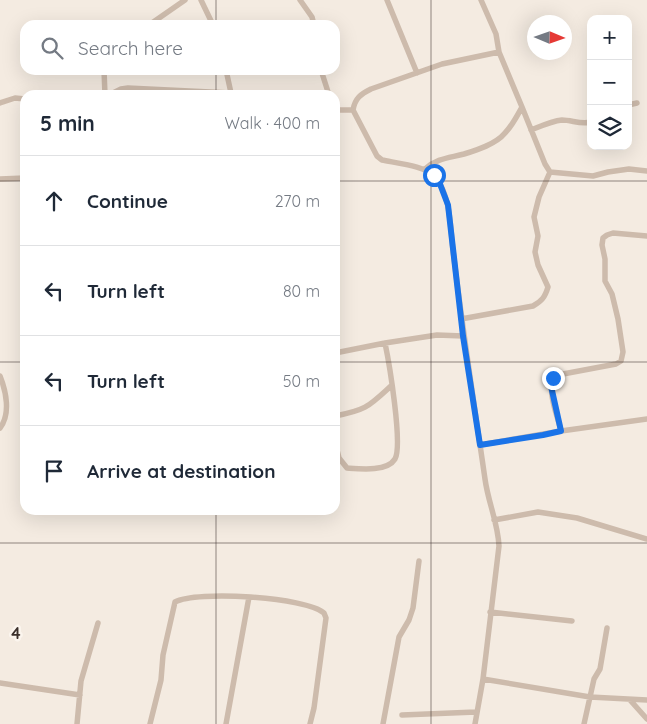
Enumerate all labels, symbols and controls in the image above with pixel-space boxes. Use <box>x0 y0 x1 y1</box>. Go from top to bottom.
north arrow <box>527 15 572 60</box>
map controls <box>587 15 632 150</box>
button: + <box>587 15 632 60</box>
search box <box>20 20 340 75</box>
icon: search <box>38 34 66 62</box>
text: Search here <box>78 36 183 60</box>
button: − <box>587 60 632 105</box>
button: layers <box>587 105 632 150</box>
text: 5 min <box>40 110 95 136</box>
text: Walk · 400 m <box>224 113 320 133</box>
route start <box>423 164 446 187</box>
icon: ahead <box>40 187 68 215</box>
text: Continue <box>87 189 168 213</box>
text: 270 m <box>275 191 320 211</box>
icon: left <box>40 277 68 305</box>
text: Turn left <box>87 279 165 303</box>
text: 80 m <box>283 281 320 301</box>
icon: left <box>40 367 68 395</box>
route end <box>542 367 565 390</box>
text: Turn left <box>87 369 165 393</box>
text: 50 m <box>283 371 320 391</box>
icon: arrive <box>40 457 68 485</box>
text: Arrive at destination <box>87 459 276 483</box>
text: 4 <box>11 623 21 643</box>

